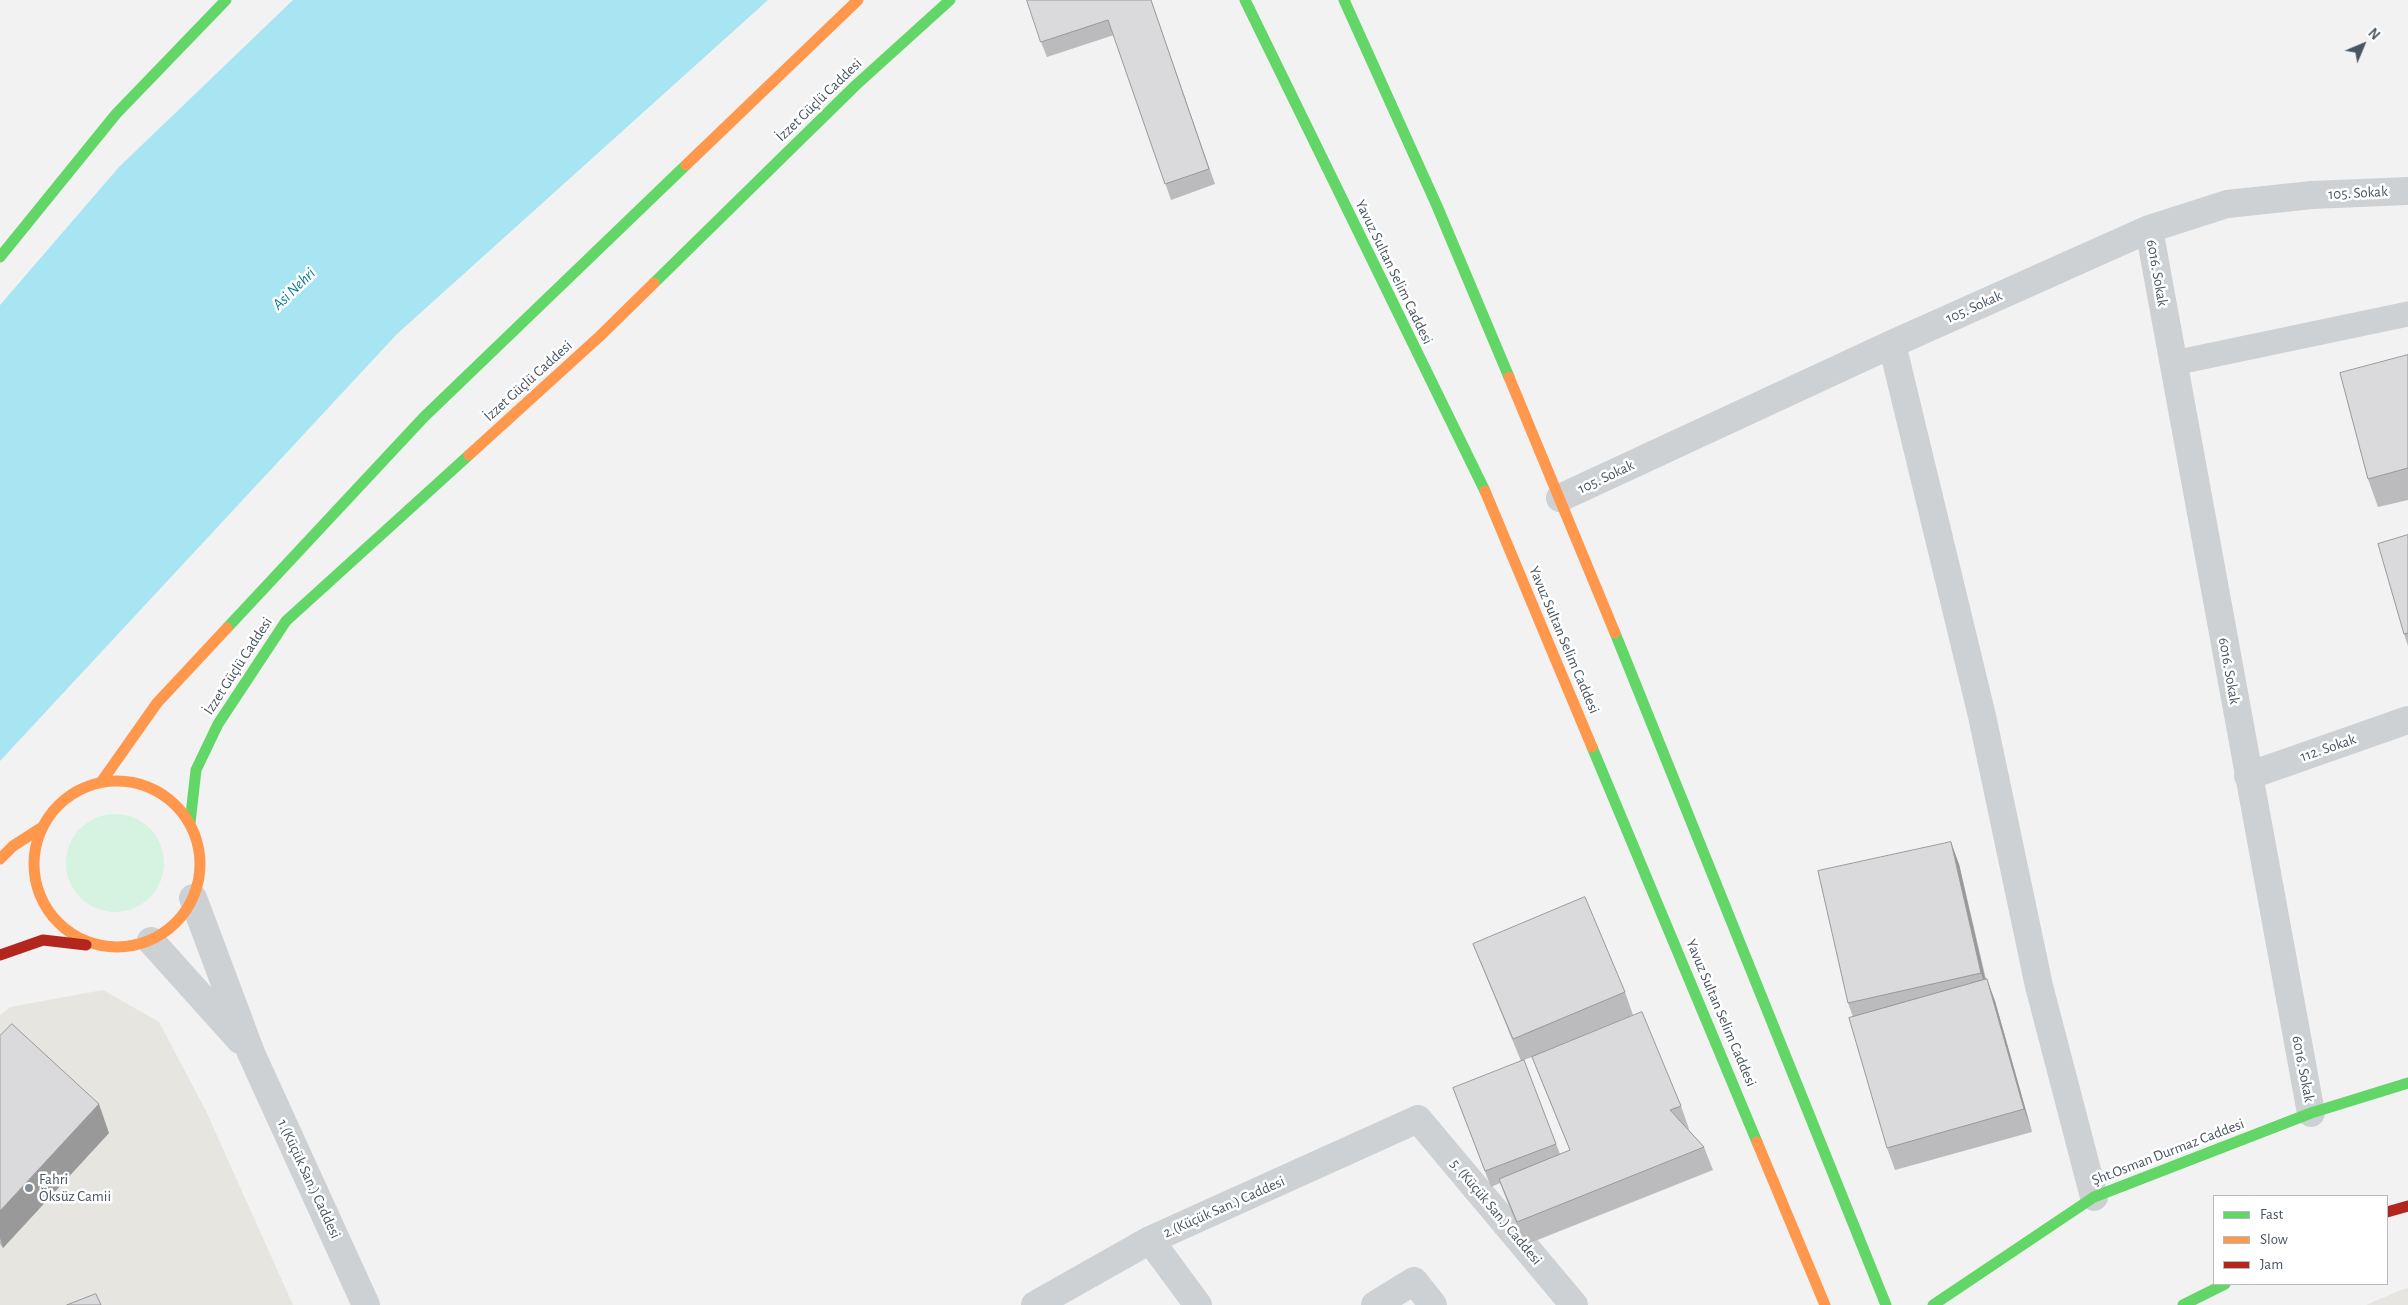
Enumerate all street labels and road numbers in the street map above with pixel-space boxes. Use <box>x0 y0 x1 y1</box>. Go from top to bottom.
street label: İzzet Güçlü Caddesi <box>772 54 866 146</box>
street label: 105. Sokak <box>2328 182 2388 204</box>
street label: Yavuz Sultan Selim Caddesi <box>1351 197 1437 347</box>
street label: 6016. Sokak <box>2142 238 2172 308</box>
street label: 105. Sokak <box>1943 287 2005 327</box>
street label: İzzet Güçlü Caddesi <box>480 337 576 425</box>
street label: 105. Sokak <box>1575 456 1637 498</box>
street label: Yavuz Sultan Selim Caddesi <box>1525 564 1603 716</box>
street label: İzzet Güçlü Caddesi <box>200 614 276 718</box>
street label: 6016. Sokak <box>2214 636 2244 706</box>
street label: 112. Sokak <box>2298 730 2358 766</box>
street label: Yavuz Sultan Selim Caddesi <box>1682 937 1760 1089</box>
street label: 6016. Sokak <box>2288 1034 2318 1104</box>
street label: Şht.Osman Durmaz Caddesi <box>2089 1115 2247 1189</box>
street label: 1.(Küçük San.) Caddesi <box>273 1117 345 1241</box>
street label: 5. (Küçük San.) Caddesi <box>1446 1155 1546 1269</box>
street label: 2.(Küçük San.) Caddesi <box>1160 1172 1288 1242</box>

